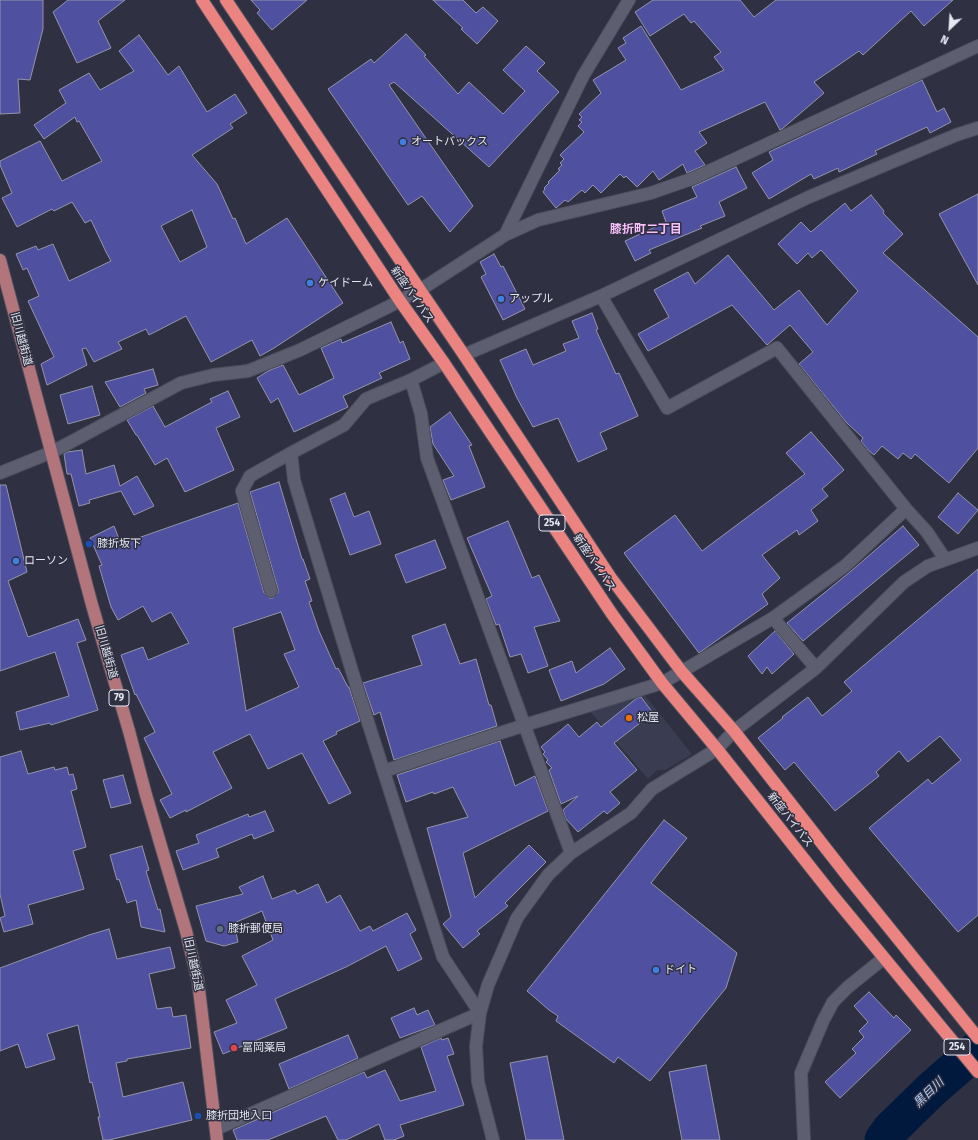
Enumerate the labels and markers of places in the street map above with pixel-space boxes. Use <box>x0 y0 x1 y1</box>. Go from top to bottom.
place label: オートバックス <box>411 135 488 149</box>
marker: オートバックス <box>398 137 408 147</box>
place label: ケイドーム <box>318 276 373 290</box>
marker: ケイドーム <box>305 278 315 288</box>
place label: アップル <box>509 292 553 306</box>
marker: アップル <box>496 294 506 304</box>
place label: 膝折坂下 <box>97 537 141 551</box>
marker: 膝折坂下 <box>84 539 94 549</box>
place label: ローソン <box>24 554 68 568</box>
marker: ローソン <box>11 556 21 566</box>
place label: 松屋 <box>637 711 659 725</box>
marker: 松屋 <box>624 713 634 723</box>
place label: 膝折郵便局 <box>228 922 283 936</box>
marker: 膝折郵便局 <box>215 924 225 934</box>
place label: ドイト <box>664 963 697 977</box>
marker: ドイト <box>651 965 661 975</box>
place label: 冨岡薬局 <box>242 1041 286 1055</box>
marker: 冨岡薬局 <box>229 1043 239 1053</box>
place label: 膝折団地入口 <box>206 1109 272 1123</box>
marker: 膝折団地入口 <box>193 1111 203 1121</box>

